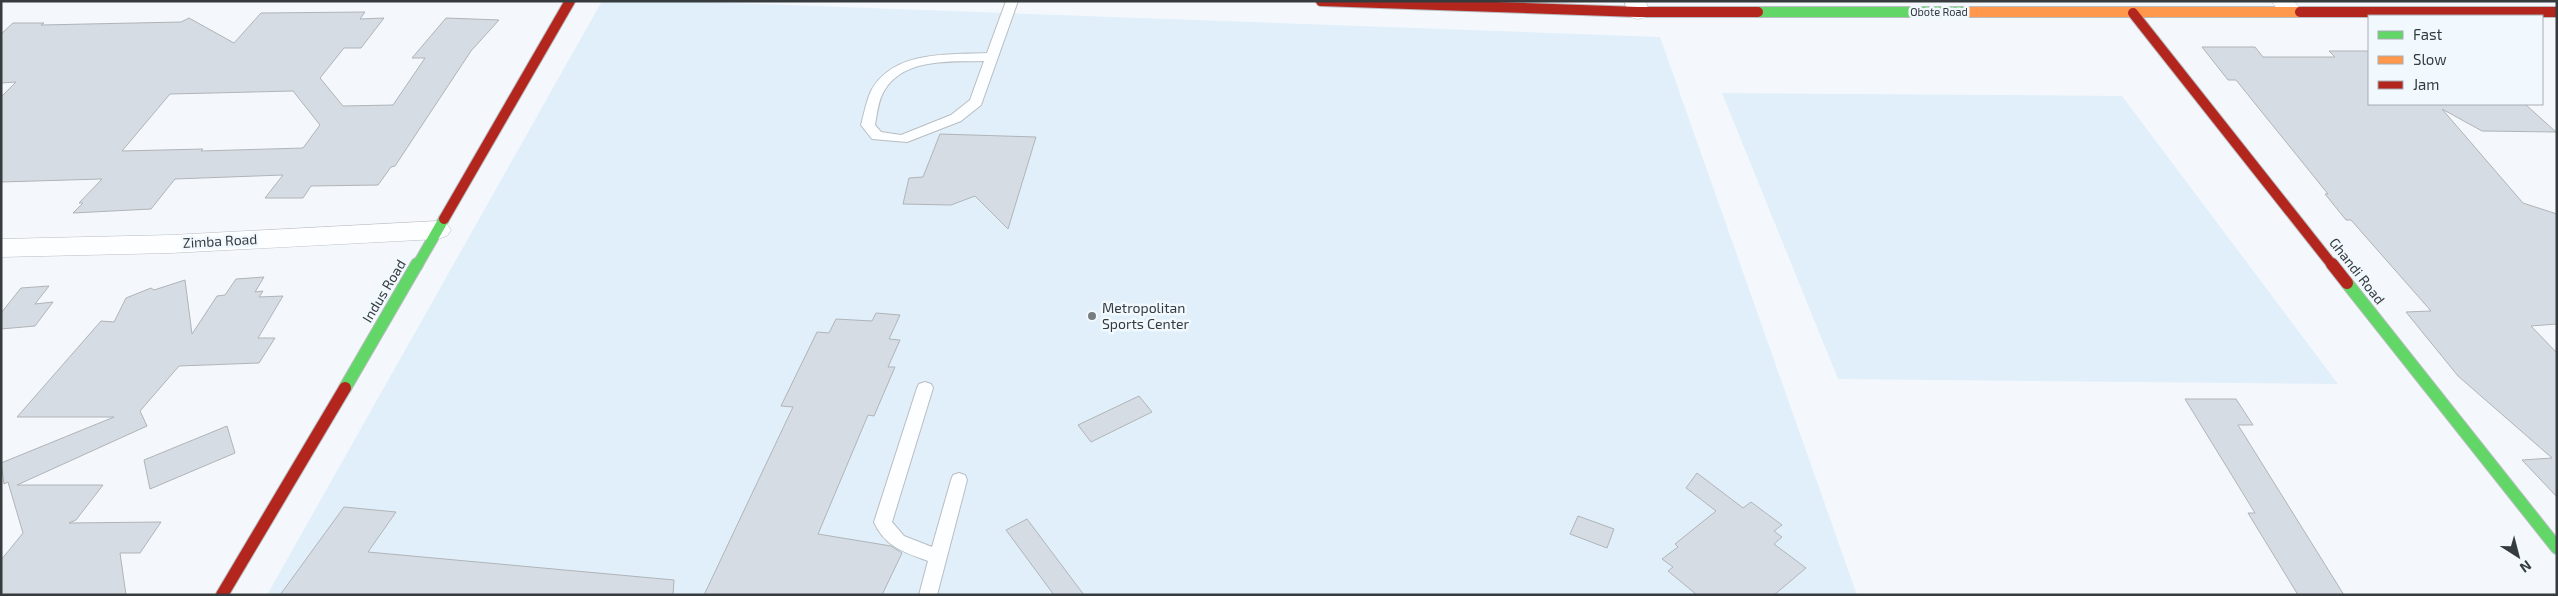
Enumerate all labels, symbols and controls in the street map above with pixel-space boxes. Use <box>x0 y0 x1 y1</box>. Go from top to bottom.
street label: Obote Road <box>1910 5 1968 18</box>
legend <box>2368 15 2543 105</box>
text: Fast <box>2413 25 2443 43</box>
text: Slow <box>2413 50 2447 68</box>
text: Jam <box>2413 75 2439 93</box>
street label: Zimba Road <box>182 230 258 251</box>
street label: Ghandi Road <box>2326 234 2389 307</box>
street label: Indus Road <box>358 256 409 325</box>
place label: Metropolitan Sports Center <box>1102 299 1190 332</box>
marker: Metropolitan Sports Center <box>1086 310 1098 322</box>
north arrow <box>2493 531 2543 581</box>
text: N <box>2517 557 2535 577</box>

